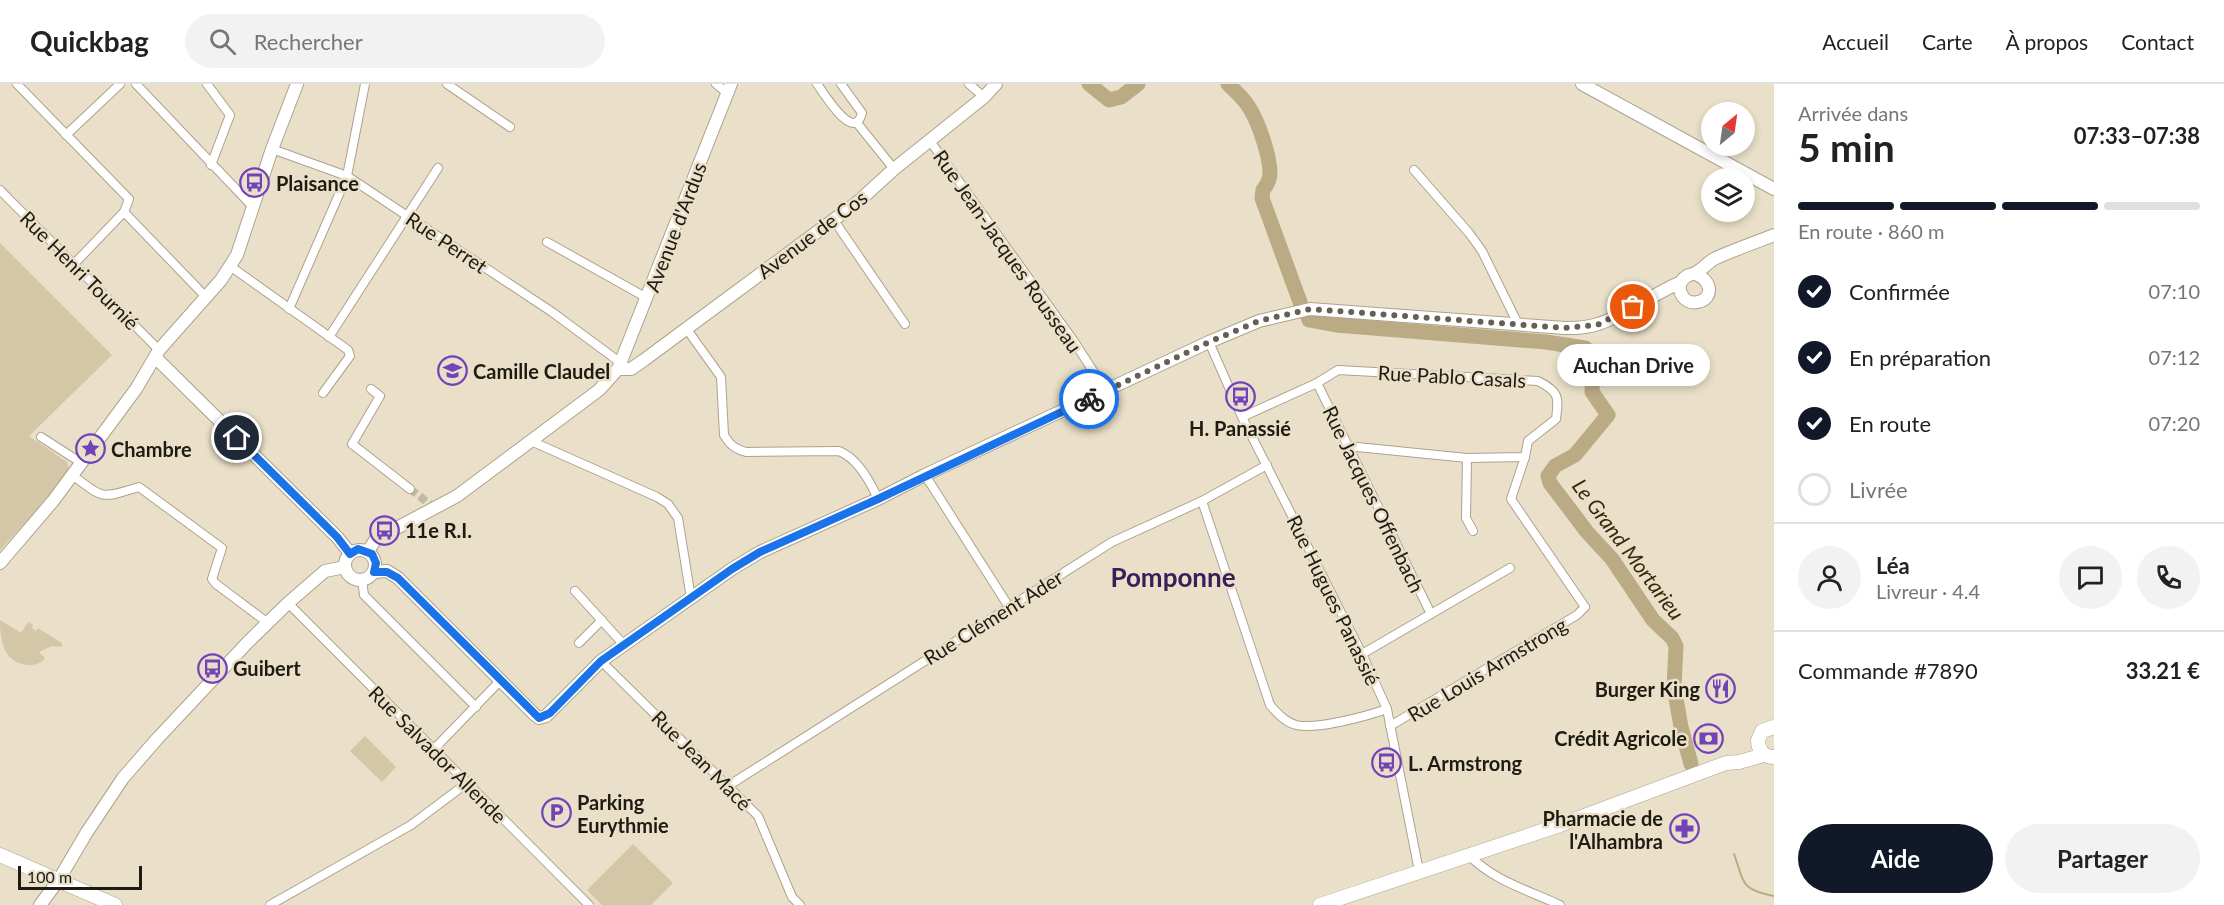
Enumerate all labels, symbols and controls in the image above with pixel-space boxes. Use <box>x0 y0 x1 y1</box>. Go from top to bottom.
search box <box>185 14 605 68</box>
text: Quickbag <box>30 24 149 58</box>
icon: search <box>206 25 239 58</box>
text: Rechercher <box>254 28 363 55</box>
text: Accueil <box>1822 29 1889 54</box>
text: Carte <box>1922 29 1973 54</box>
text: À propos <box>2006 29 2088 54</box>
text: Contact <box>2121 29 2194 54</box>
text: Arrivée dans <box>1798 101 1908 125</box>
north arrow <box>1701 102 1755 156</box>
map controls <box>1701 102 1755 222</box>
text: 07:33–07:38 <box>2074 122 2200 149</box>
text: 5 min <box>1798 124 1895 170</box>
street label: Rue Jean-Jacques Rousseau <box>929 145 1087 357</box>
street label: Avenue d'Ardus <box>639 159 711 295</box>
bus stop icon: Plaisance <box>239 167 271 199</box>
button: layers <box>1701 168 1755 222</box>
place label: Plaisance <box>276 171 359 195</box>
street label: Avenue de Cos <box>752 185 872 283</box>
street label: Rue Henri Tournié <box>16 206 144 334</box>
street label: Rue Perret <box>402 206 492 278</box>
text: En route · 860 m <box>1798 219 1944 243</box>
icon: check <box>1798 275 1831 308</box>
text: Confirmée <box>1849 278 1950 305</box>
text: 07:10 <box>2149 279 2200 303</box>
pin <box>1607 281 1658 332</box>
icon: bag <box>1616 290 1649 323</box>
icon: check <box>1798 341 1831 374</box>
callout: Auchan Drive <box>1556 343 1710 385</box>
text: En préparation <box>1849 344 1991 371</box>
text: 07:12 <box>2149 345 2200 369</box>
text: Auchan Drive <box>1573 353 1694 377</box>
school or university icon: Camille Claudel <box>436 355 468 387</box>
place label: Camille Claudel <box>473 359 610 383</box>
street label: Rue Pablo Casals <box>1377 360 1527 392</box>
courier <box>1059 369 1119 429</box>
bus stop icon: H. Panassié <box>1224 381 1256 413</box>
icon: bike <box>1073 383 1106 416</box>
street label: Rue Jacques Offenbach <box>1318 402 1430 596</box>
icon: check <box>1798 407 1831 440</box>
text: En route <box>1849 410 1931 437</box>
text: 07:20 <box>2149 411 2200 435</box>
pin <box>211 412 262 463</box>
place label: H. Panassié <box>1189 416 1291 440</box>
icon: home <box>220 421 253 454</box>
place icon: Chambre <box>74 433 106 465</box>
place label: Chambre <box>111 437 192 461</box>
water label: Le Grand Mortarieu <box>1568 474 1690 624</box>
text: Livrée <box>1849 476 1908 503</box>
street label: Rue Hugues Panassié <box>1282 511 1386 689</box>
bus stop icon: 11e R.I. <box>368 514 400 546</box>
place label: 11e R.I. <box>405 518 472 542</box>
button: person <box>1798 546 1861 609</box>
button: chat <box>2059 546 2122 609</box>
button: phone <box>2137 546 2200 609</box>
text: Léa <box>1876 552 1910 579</box>
district label: Pomponne <box>1110 561 1236 593</box>
street label: Rue Clément Ader <box>919 564 1068 669</box>
text: Livreur · 4.4 <box>1876 579 1980 603</box>
street label: Rue Louis Armstrong <box>1403 612 1571 726</box>
bus stop icon: Guibert <box>196 652 228 684</box>
place label: Guibert <box>233 656 301 680</box>
text: Commande #7890 <box>1798 657 1978 684</box>
text: 33.21 € <box>2126 657 2200 684</box>
restaurant icon: Burger King <box>1705 673 1737 705</box>
place label: Burger King <box>1595 677 1700 701</box>
street label: Rue Salvador Allende <box>364 680 512 828</box>
street label: Rue Jean Macé <box>647 705 757 815</box>
bank icon: Crédit Agricole <box>1692 722 1724 754</box>
place label: Crédit Agricole <box>1554 726 1687 750</box>
bus stop icon: L. Armstrong <box>1371 747 1403 779</box>
place label: L. Armstrong <box>1408 751 1523 775</box>
place label: Parking Eurythmie <box>577 790 669 837</box>
parking icon: Parking Eurythmie <box>540 797 572 829</box>
place label: Pharmacie de l'Alhambra <box>1543 806 1663 853</box>
pharmacy icon: Pharmacie de l'Alhambra <box>1668 813 1700 845</box>
button: Aide <box>1798 824 1993 893</box>
button: Partager <box>2005 824 2200 893</box>
scale bar <box>18 863 142 890</box>
text: 100 m <box>27 867 72 886</box>

